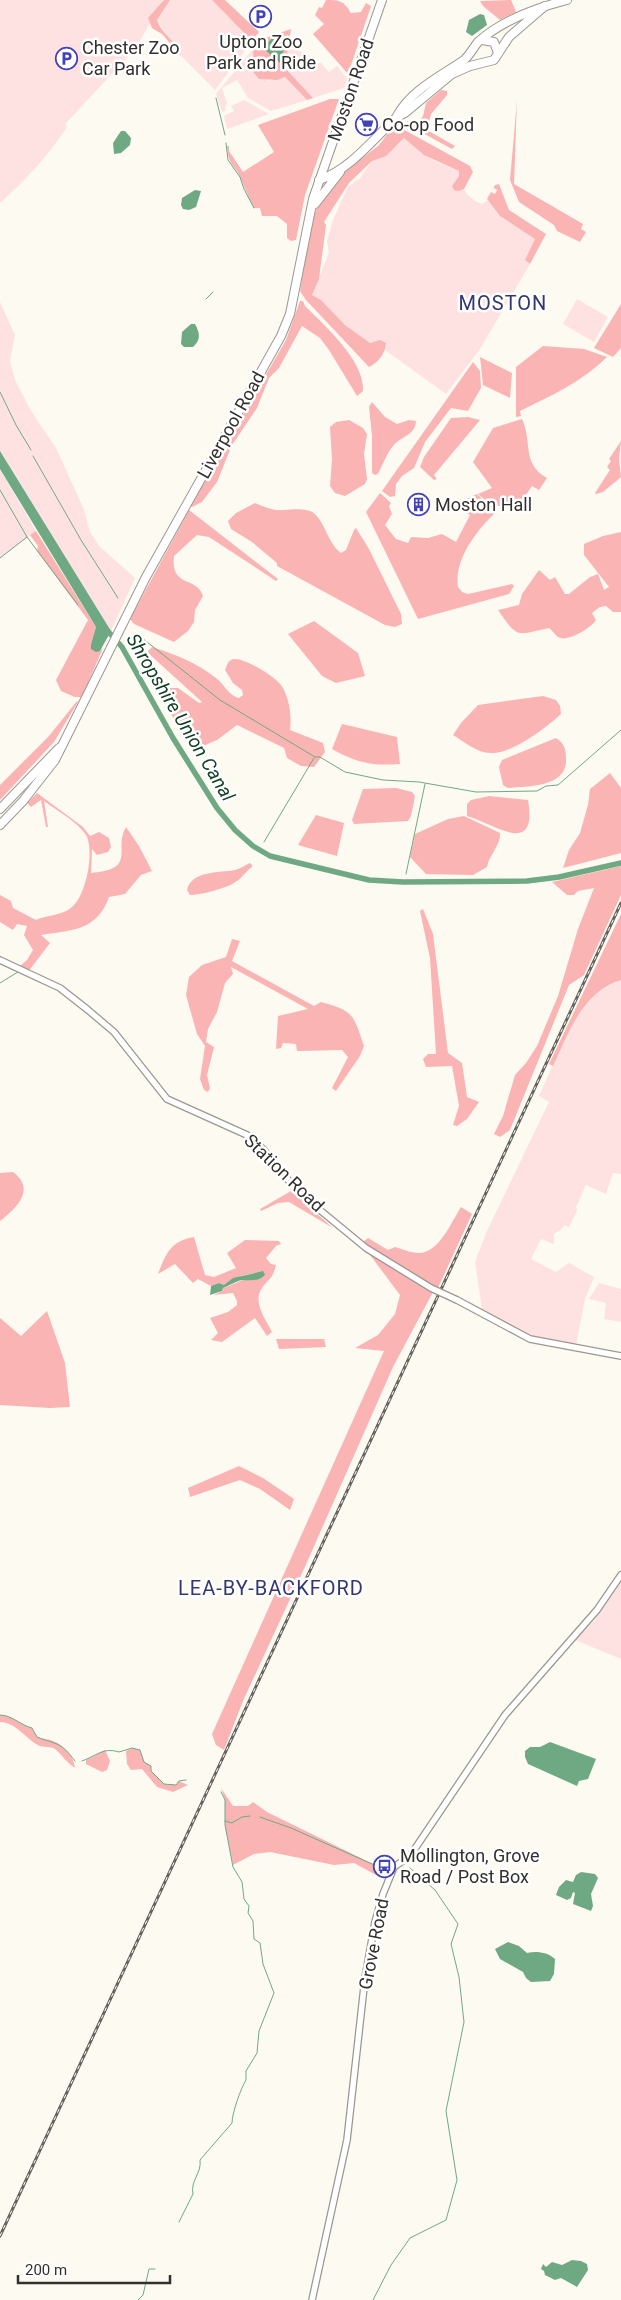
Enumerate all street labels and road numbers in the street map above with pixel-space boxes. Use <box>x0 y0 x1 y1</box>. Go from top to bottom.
street label: Moston Road <box>323 36 378 144</box>
street label: Liverpool Road <box>193 368 269 482</box>
street label: Station Road <box>240 1129 329 1216</box>
street label: Grove Road <box>354 1897 393 1991</box>

